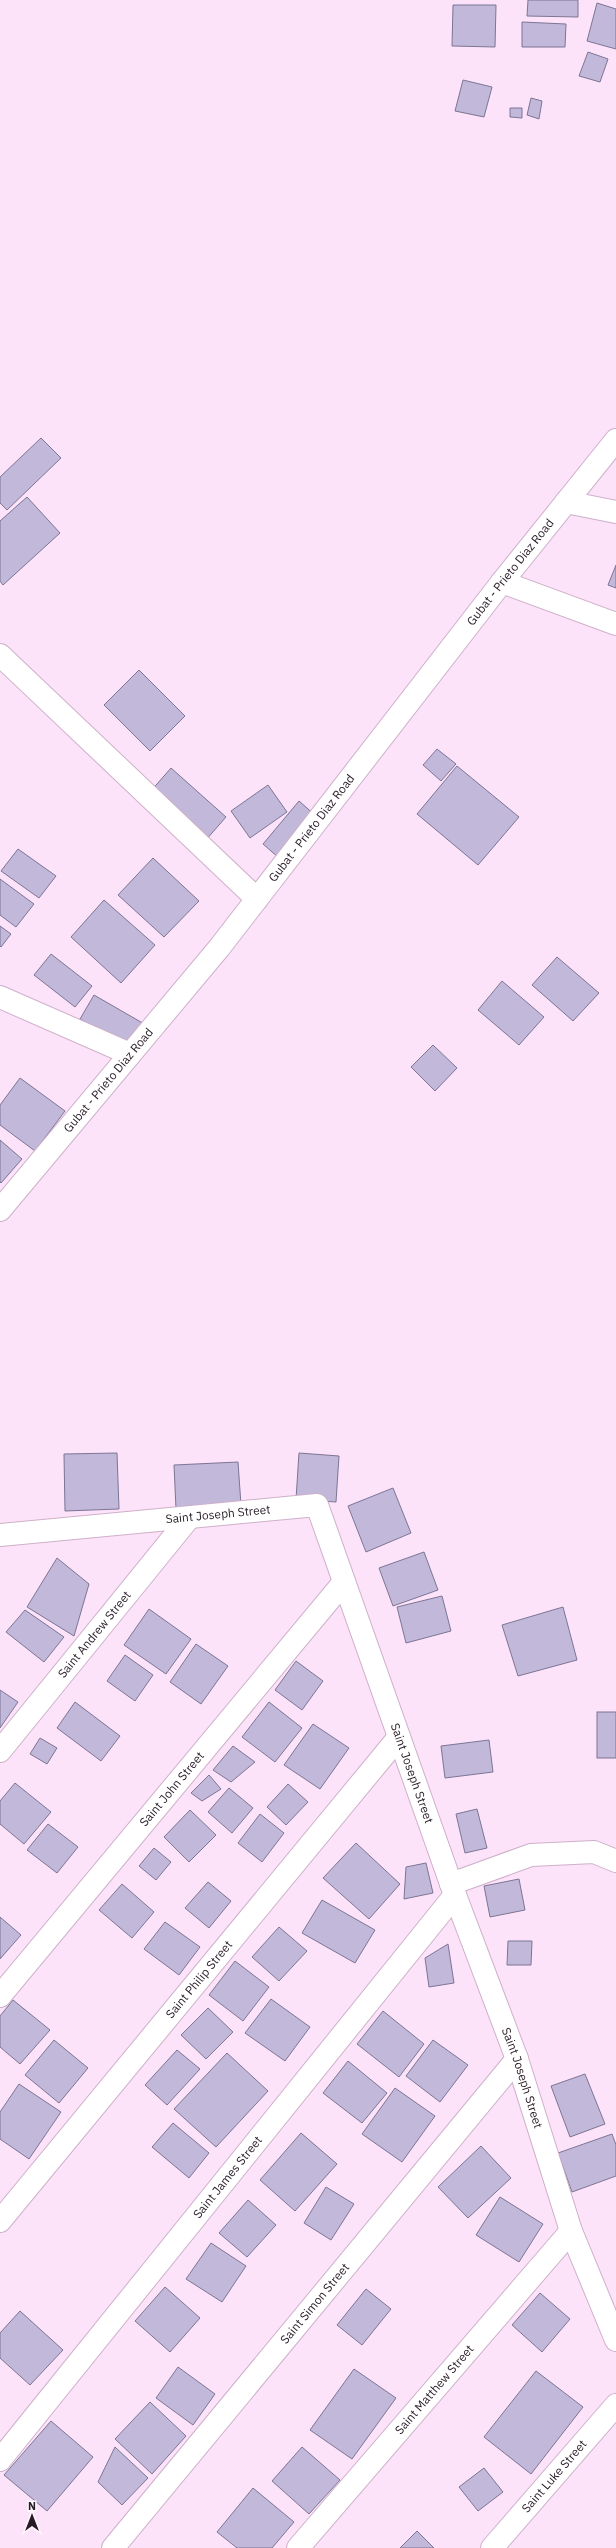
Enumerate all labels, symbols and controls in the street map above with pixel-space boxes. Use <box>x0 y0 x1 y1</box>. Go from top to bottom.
street label: Gubat - Prieto Diaz Road <box>463 516 557 628</box>
street label: Gubat - Prieto Diaz Road <box>265 771 358 885</box>
street label: Gubat - Prieto Diaz Road <box>60 1025 156 1135</box>
street label: Saint Joseph Street <box>165 1501 271 1526</box>
street label: Saint Andrew Street <box>54 1588 134 1681</box>
street label: Saint Joseph Street <box>388 1721 437 1825</box>
street label: Saint John Street <box>136 1748 207 1829</box>
street label: Saint Philip Street <box>162 1937 235 2021</box>
street label: Saint Joseph Street <box>499 2025 546 2130</box>
street label: Saint James Street <box>190 2133 265 2221</box>
street label: Saint Simon Street <box>277 2260 352 2347</box>
street label: Saint Matthew Street <box>391 2342 477 2437</box>
street label: Saint Luke Street <box>518 2436 590 2515</box>
north arrow <box>12 2496 52 2536</box>
text: N <box>28 2499 36 2513</box>

